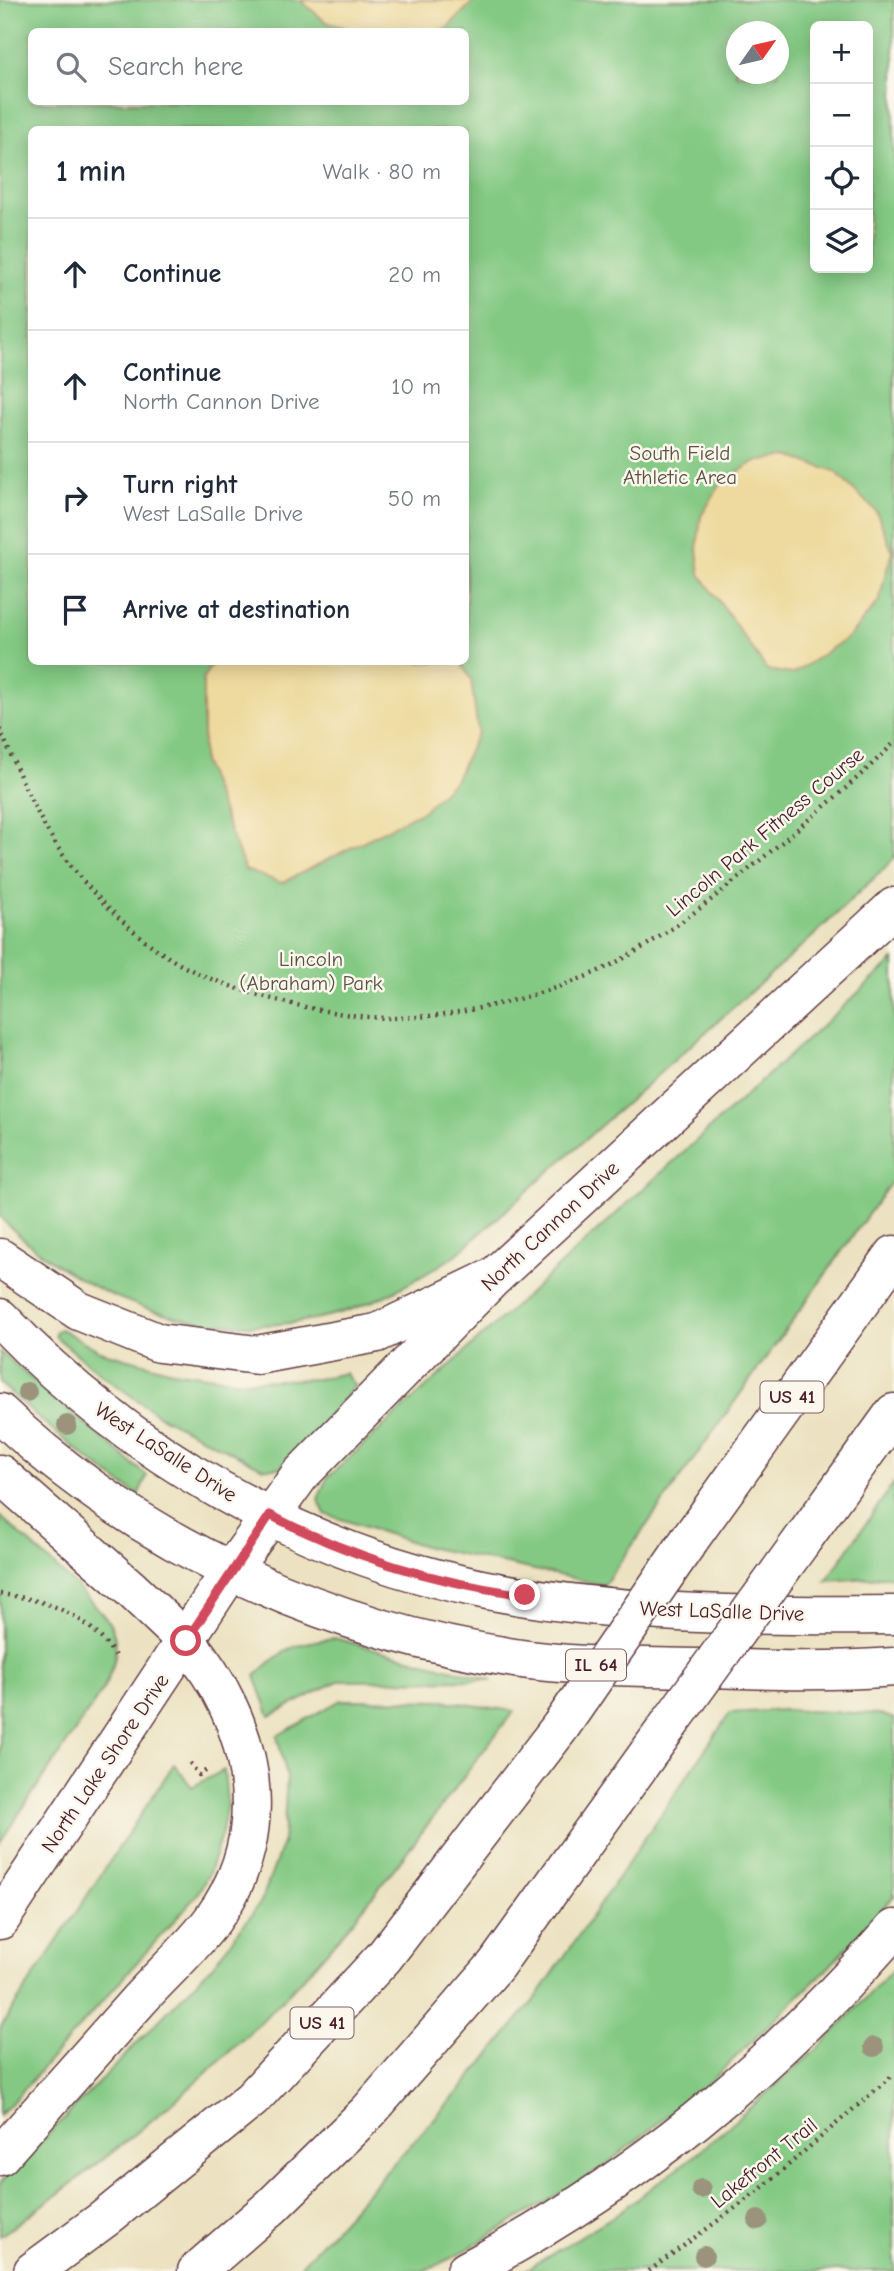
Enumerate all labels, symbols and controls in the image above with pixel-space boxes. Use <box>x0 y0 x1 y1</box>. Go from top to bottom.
north arrow <box>726 21 789 84</box>
map controls <box>810 21 873 273</box>
button: + <box>810 21 873 84</box>
search box <box>28 28 469 105</box>
icon: search <box>52 48 90 86</box>
text: Search here <box>108 52 243 82</box>
button: − <box>810 84 873 147</box>
button: locate <box>810 147 873 210</box>
text: 1 min <box>56 154 126 189</box>
text: Walk · 80 m <box>323 158 441 185</box>
button: layers <box>810 210 873 273</box>
icon: ahead <box>56 255 94 293</box>
text: Continue <box>123 259 221 289</box>
text: 20 m <box>388 261 441 288</box>
text: Continue <box>123 358 221 388</box>
icon: ahead <box>56 367 94 405</box>
text: 10 m <box>391 373 441 400</box>
text: North Cannon Drive <box>123 388 320 415</box>
park label: South Field Athletic Area <box>623 441 737 489</box>
text: Turn right <box>123 470 237 500</box>
icon: right <box>56 479 94 517</box>
text: 50 m <box>388 485 441 512</box>
text: West LaSalle Drive <box>123 500 303 527</box>
icon: arrive <box>56 591 94 629</box>
text: Arrive at destination <box>123 595 350 625</box>
street label: Lincoln Park Fitness Course <box>661 742 869 922</box>
park label: Lincoln (Abraham) Park <box>239 947 383 995</box>
street label: North Cannon Drive <box>476 1156 624 1296</box>
road number: US 41 <box>760 1382 824 1413</box>
street label: West LaSalle Drive <box>91 1397 241 1507</box>
route end <box>509 1579 540 1610</box>
street label: West LaSalle Drive <box>639 1596 805 1626</box>
route start <box>170 1625 201 1656</box>
road number: IL 64 <box>566 1650 626 1680</box>
street label: North Lake Shore Drive <box>36 1669 174 1857</box>
road number: US 41 <box>290 2008 354 2038</box>
street label: Lakefront Trail <box>706 2113 822 2213</box>

